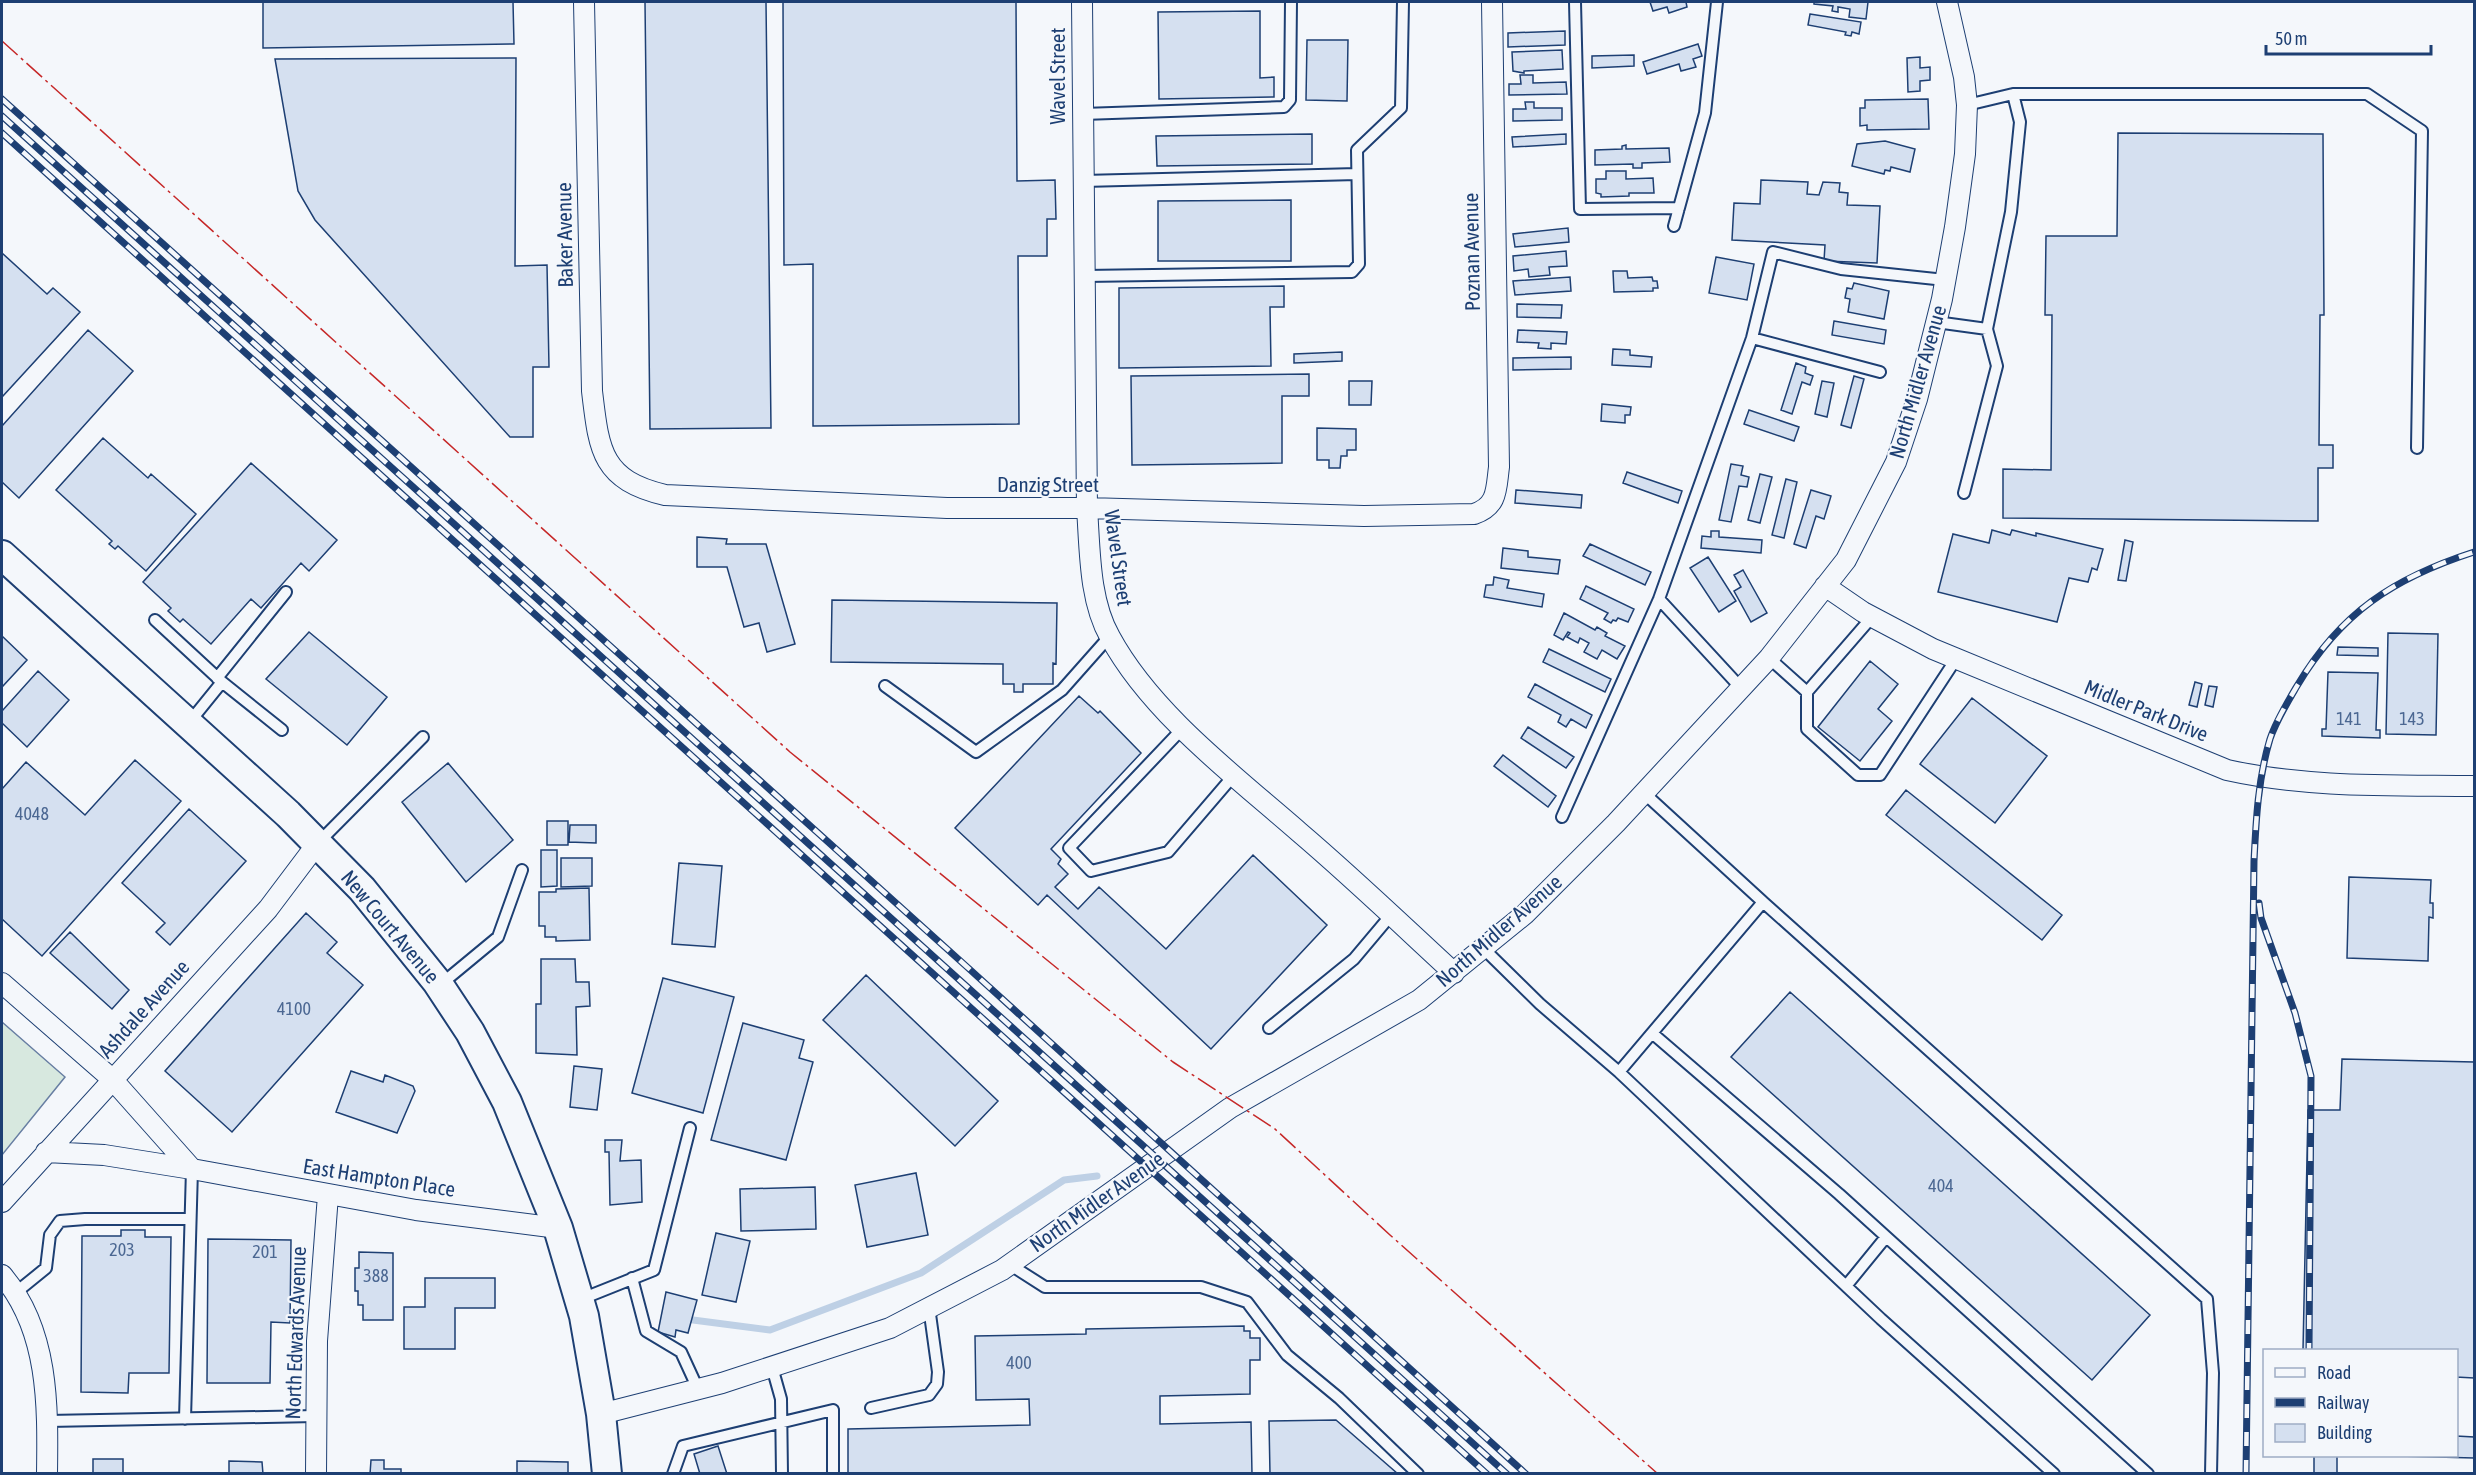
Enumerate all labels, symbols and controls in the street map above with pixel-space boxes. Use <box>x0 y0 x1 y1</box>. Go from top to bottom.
scale bar <box>2266 18 2431 56</box>
street label: Wavel Street <box>1045 28 1069 124</box>
text: 50 m <box>2275 28 2307 49</box>
street label: Baker Avenue <box>551 182 577 288</box>
street label: Poznan Avenue <box>1458 193 1484 311</box>
street label: North Midler Avenue <box>1884 302 1950 461</box>
street label: Danzig Street <box>997 472 1099 496</box>
street label: Wavel Street <box>1100 508 1138 607</box>
street label: Midler Park Drive <box>2081 674 2212 746</box>
house number: 141 <box>2336 708 2362 729</box>
house number: 143 <box>2399 708 2425 729</box>
house number: 4048 <box>15 803 49 824</box>
street label: New Court Avenue <box>337 865 445 988</box>
street label: North Midler Avenue <box>1431 869 1566 991</box>
street label: Ashdale Avenue <box>93 954 193 1062</box>
house number: 4100 <box>277 998 311 1019</box>
street label: North Midler Avenue <box>1025 1146 1168 1256</box>
street label: East Hampton Place <box>301 1153 457 1201</box>
house number: 404 <box>1928 1175 1954 1196</box>
house number: 203 <box>109 1239 135 1260</box>
house number: 201 <box>252 1241 278 1262</box>
street label: North Edwards Avenue <box>280 1246 310 1420</box>
house number: 388 <box>363 1265 389 1286</box>
legend <box>2263 1349 2458 1457</box>
house number: 400 <box>1006 1352 1032 1373</box>
text: Road <box>2317 1362 2351 1383</box>
text: Railway <box>2317 1392 2369 1413</box>
text: Building <box>2317 1422 2372 1443</box>

